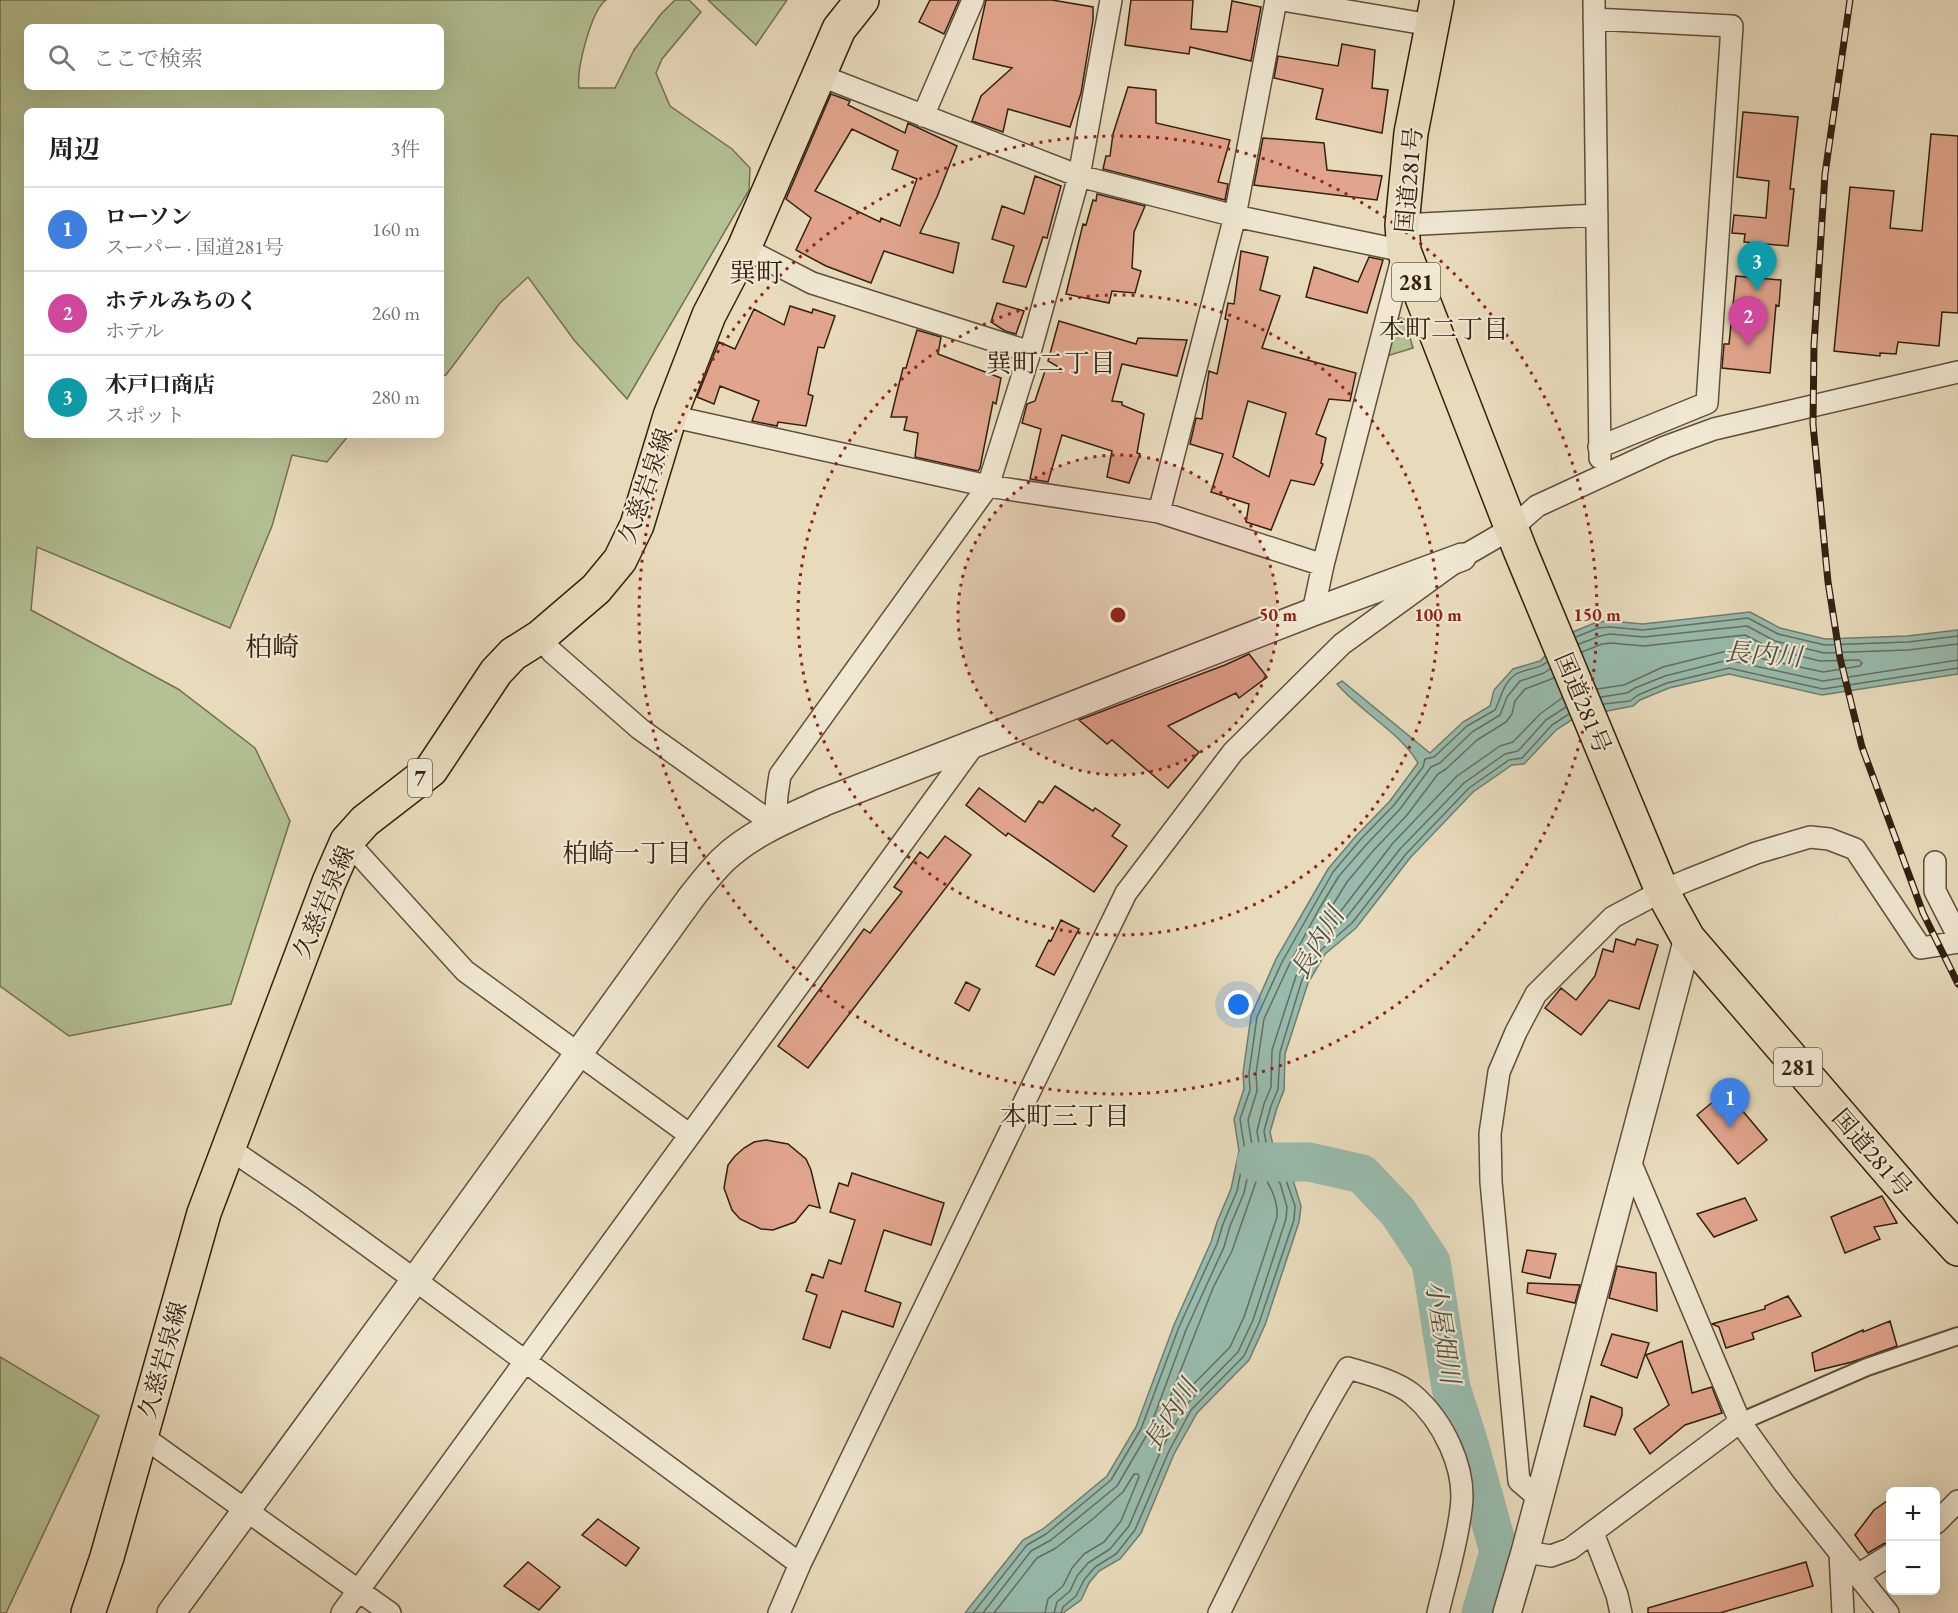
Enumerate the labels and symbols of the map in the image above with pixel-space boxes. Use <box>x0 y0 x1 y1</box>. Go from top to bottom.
street label: 国道281号 <box>1388 126 1429 234</box>
pin: 3 <box>1738 242 1776 291</box>
district label: 巽町 <box>729 255 783 290</box>
road number: 281 <box>1392 263 1440 301</box>
pin: 2 <box>1728 296 1768 346</box>
district label: 本町二丁目 <box>1379 312 1509 346</box>
district label: 巽町二丁目 <box>986 346 1116 380</box>
street label: 久慈岩泉線 <box>611 424 680 548</box>
text: 50 m <box>1259 603 1297 626</box>
text: 100 m <box>1414 603 1462 626</box>
text: 150 m <box>1573 603 1621 626</box>
centre of rings <box>1108 605 1128 625</box>
district label: 柏崎 <box>245 629 299 664</box>
water label: 長内川 <box>1723 634 1806 674</box>
street label: 国道281号 <box>1548 648 1619 758</box>
road number: 7 <box>408 759 432 797</box>
district label: 柏崎一丁目 <box>562 836 692 870</box>
street label: 久慈岩泉線 <box>286 841 361 963</box>
water label: 長内川 <box>1282 898 1353 985</box>
your location <box>1224 990 1253 1019</box>
road number: 281 <box>1774 1048 1822 1086</box>
pin: 1 <box>1710 1078 1750 1128</box>
district label: 本町三丁目 <box>1000 1099 1130 1133</box>
street label: 国道281号 <box>1826 1102 1919 1203</box>
water label: 小屋畑川 <box>1418 1278 1468 1389</box>
street label: 久慈岩泉線 <box>131 1298 194 1422</box>
water label: 長内川 <box>1135 1370 1207 1457</box>

